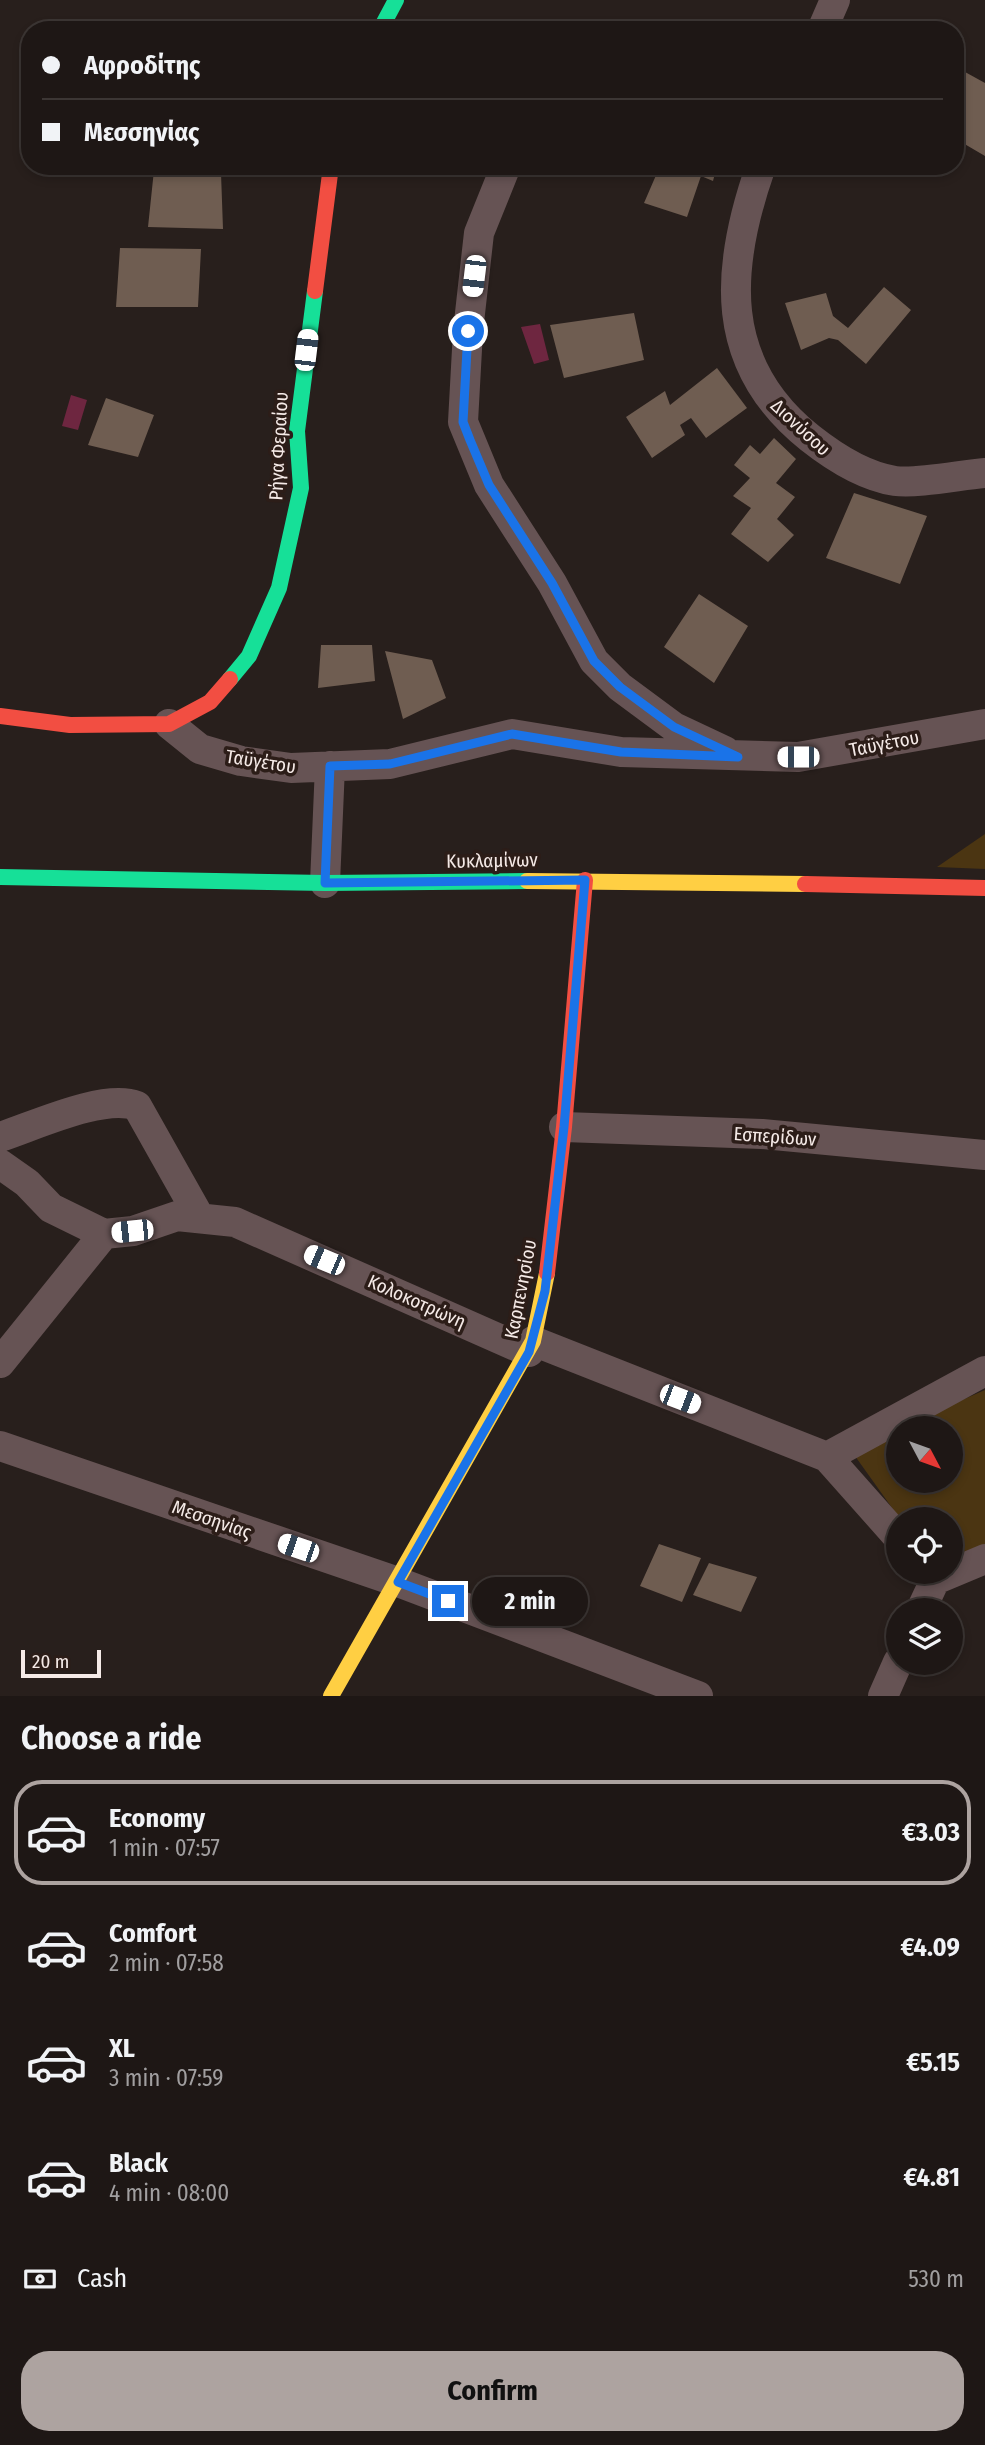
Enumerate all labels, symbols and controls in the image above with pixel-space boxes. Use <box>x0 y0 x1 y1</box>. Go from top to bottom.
text: Αφροδίτης <box>84 50 200 81</box>
text: Μεσσηνίας <box>84 117 199 148</box>
car <box>462 254 487 298</box>
route start <box>452 315 484 347</box>
car <box>294 328 319 372</box>
street label: Ρήγα Φεραίου <box>264 391 293 501</box>
street label: Διονύσου <box>766 394 835 461</box>
street label: Ταϋγέτου <box>847 725 921 762</box>
street label: Ταϋγέτου <box>224 745 298 778</box>
car <box>778 747 820 768</box>
street label: Κυκλαμίνων <box>446 848 539 873</box>
street label: Εσπερίδων <box>733 1122 818 1151</box>
car <box>111 1218 154 1244</box>
street label: Καρπενησίου <box>500 1237 541 1341</box>
car <box>301 1242 348 1278</box>
street label: Κολοκοτρώνη <box>364 1270 469 1333</box>
car <box>657 1382 704 1416</box>
north arrow <box>886 1416 962 1493</box>
map controls <box>886 1416 963 1675</box>
street label: Μεσσηνίας <box>169 1495 254 1544</box>
button: locate <box>886 1507 963 1584</box>
car <box>275 1531 322 1565</box>
callout: 2 min <box>472 1576 588 1626</box>
route end <box>432 1585 464 1617</box>
text: 2 min <box>505 1587 556 1615</box>
button: layers <box>886 1598 963 1675</box>
scale bar <box>21 1647 102 1679</box>
text: 20 m <box>32 1650 69 1673</box>
text: Choose a ride <box>21 1719 202 1757</box>
icon: car <box>25 1801 88 1864</box>
text: Economy <box>109 1803 205 1834</box>
text: €3.03 <box>902 1817 960 1848</box>
text: 1 min · 07:57 <box>109 1834 220 1862</box>
icon: car <box>25 1916 88 1979</box>
text: Comfort <box>109 1918 197 1949</box>
text: €4.09 <box>901 1932 960 1963</box>
text: 2 min · 07:58 <box>109 1949 224 1977</box>
icon: car <box>25 2031 88 2094</box>
text: XL <box>109 2033 135 2064</box>
text: €5.15 <box>906 2047 960 2078</box>
text: 3 min · 07:59 <box>109 2064 223 2092</box>
icon: car <box>25 2146 88 2209</box>
text: Black <box>109 2148 168 2179</box>
text: €4.81 <box>903 2162 960 2193</box>
text: 4 min · 08:00 <box>109 2179 229 2207</box>
icon: cash <box>21 2260 59 2298</box>
text: Cash <box>77 2263 127 2294</box>
text: 530 m <box>908 2265 964 2293</box>
button: Confirm <box>21 2351 964 2431</box>

